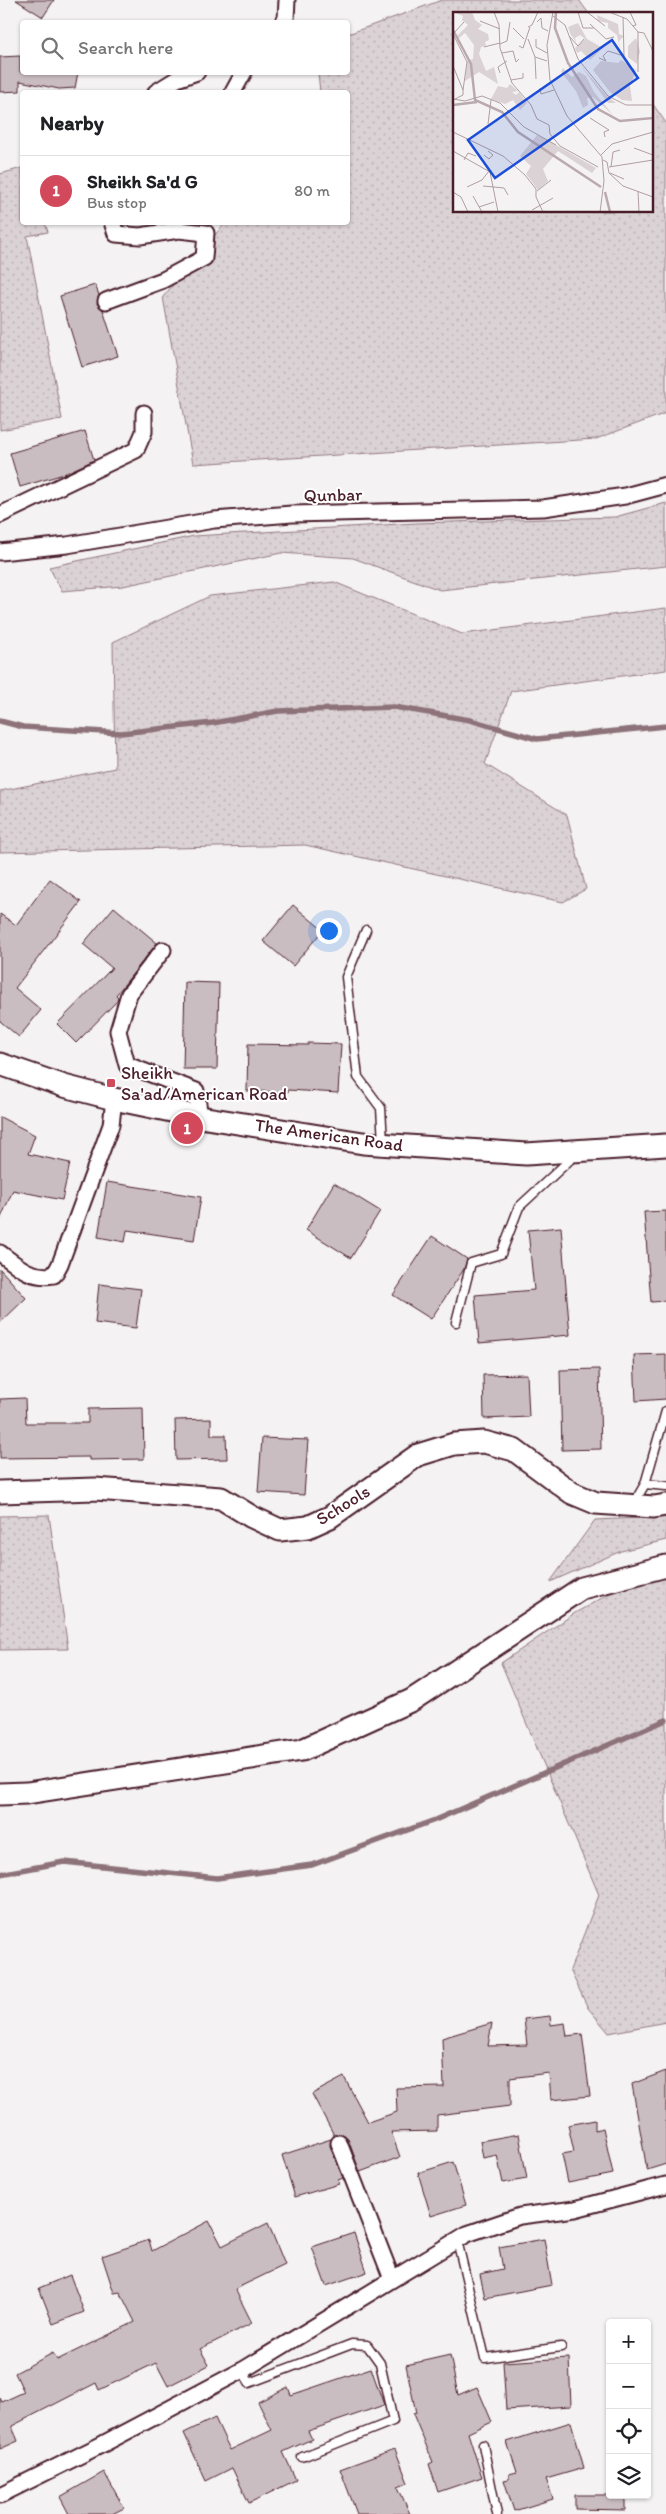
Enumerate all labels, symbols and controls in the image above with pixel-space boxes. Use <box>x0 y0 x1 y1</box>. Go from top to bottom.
inset map <box>453 12 654 212</box>
search box <box>20 20 350 75</box>
icon: search <box>38 34 66 62</box>
text: Search here <box>78 36 173 59</box>
text: Nearby <box>40 110 104 135</box>
text: Sheikh Sa'd G <box>87 170 198 193</box>
text: 1 <box>52 181 60 200</box>
text: 80 m <box>294 181 330 200</box>
text: Bus stop <box>87 193 147 212</box>
street label: Qunbar <box>304 483 363 507</box>
your location <box>316 918 342 944</box>
place label: Sheikh Sa'ad/American Road <box>121 1062 288 1105</box>
marker: Sheikh Sa'ad/American Road <box>105 1077 117 1089</box>
pin: 1 <box>171 1109 203 1147</box>
street label: The American Road <box>254 1114 405 1156</box>
street label: Schools <box>312 1480 374 1530</box>
map controls <box>606 2319 651 2499</box>
button: + <box>606 2319 651 2364</box>
button: − <box>606 2364 651 2409</box>
button: locate <box>606 2409 651 2454</box>
button: layers <box>606 2454 651 2499</box>

